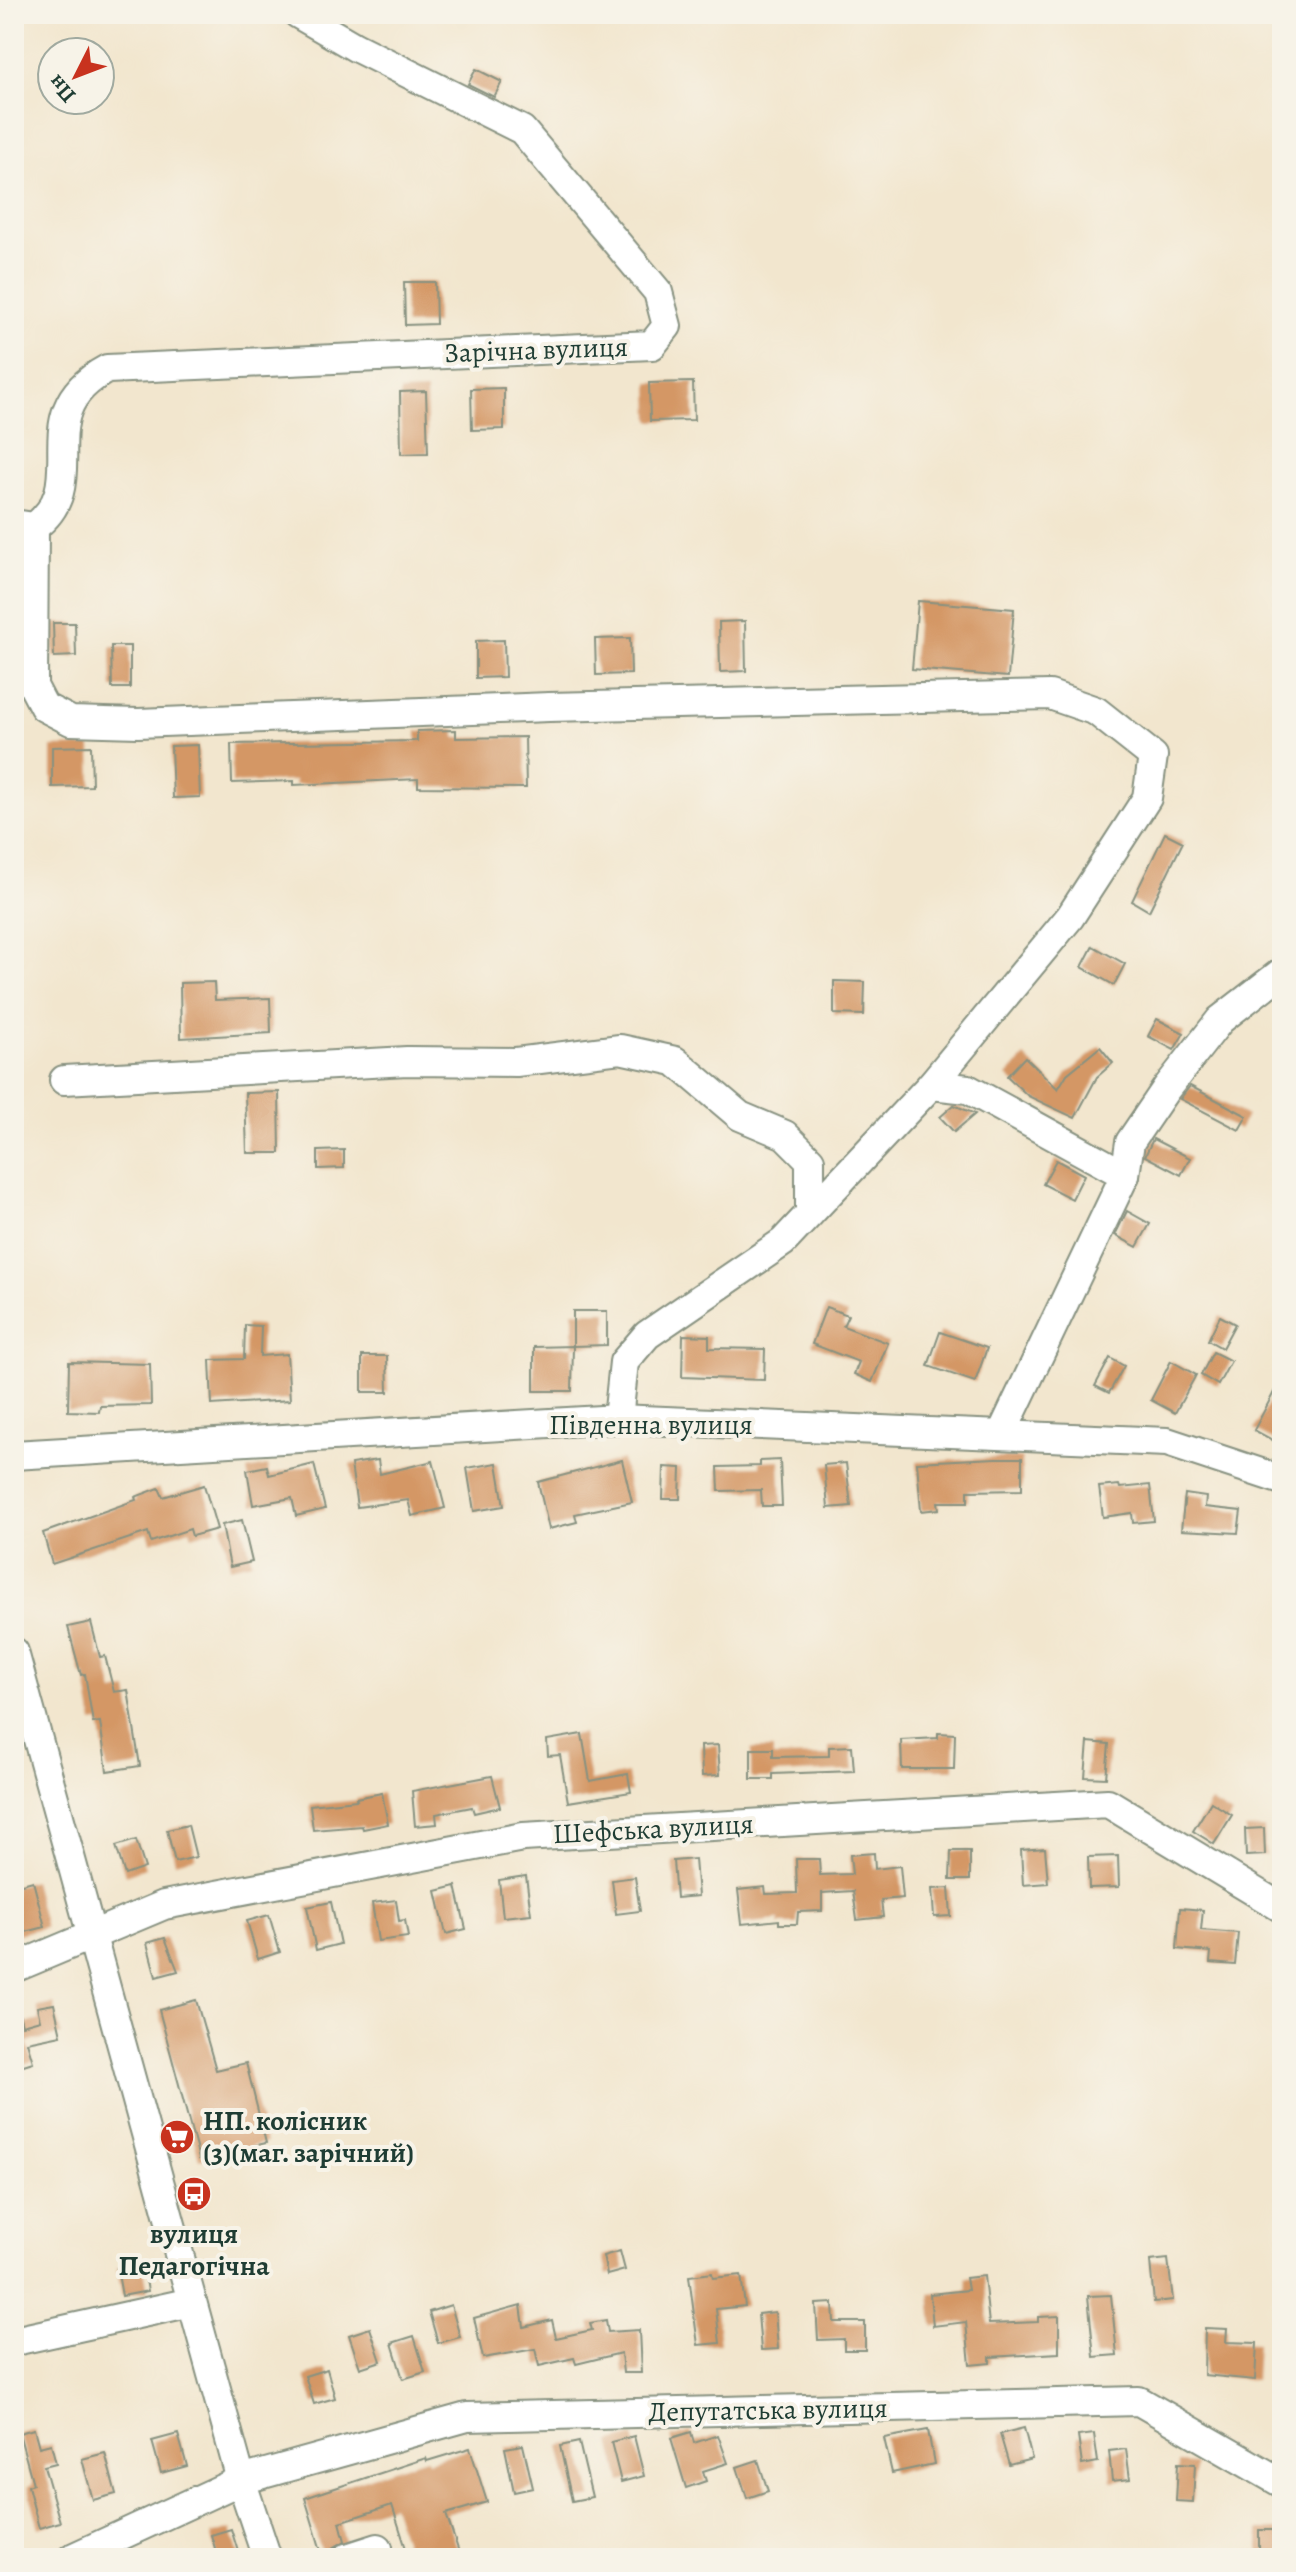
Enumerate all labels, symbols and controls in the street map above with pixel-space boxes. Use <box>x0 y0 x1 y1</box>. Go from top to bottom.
north arrow <box>36 36 116 116</box>
text: Пн <box>41 68 83 109</box>
street label: Зарічна вулиця <box>443 328 629 372</box>
street label: Південна вулиця <box>549 1406 753 1444</box>
street label: Шефська вулиця <box>552 1805 754 1853</box>
place label: НП. колісник (3)(маг. зарічний) <box>203 2102 414 2172</box>
supermarket icon: НП. колісник (3)(маг. зарічний) <box>158 2118 196 2156</box>
bus stop icon: вулиця Педагогічна <box>175 2175 213 2213</box>
place label: вулиця Педагогічна <box>118 2215 270 2285</box>
street label: Депутатська вулиця <box>648 2389 888 2431</box>

